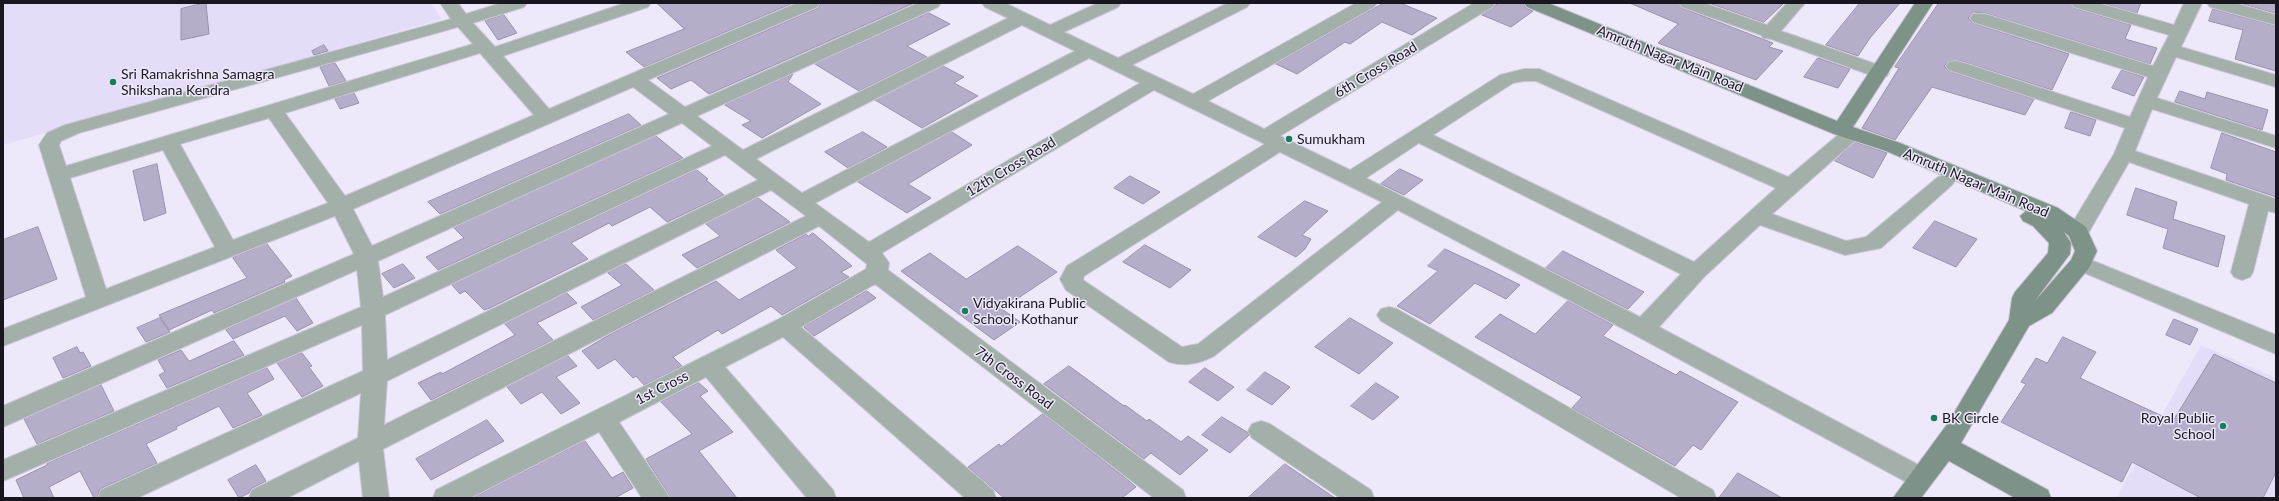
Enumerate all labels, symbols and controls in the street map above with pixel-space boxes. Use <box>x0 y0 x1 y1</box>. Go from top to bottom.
street label: Amruth Nagar Main Road <box>1594 22 1746 96</box>
street label: 6th Cross Road <box>1332 39 1420 101</box>
place label: Sri Ramakrishna Samagra Shikshana Kendra <box>121 66 275 98</box>
marker: Sri Ramakrishna Samagra Shikshana Kendra <box>108 77 118 87</box>
place label: Sumukham <box>1297 131 1365 147</box>
street label: 12th Cross Road <box>963 134 1059 200</box>
marker: Sumukham <box>1284 134 1294 144</box>
street label: Amruth Nagar Main Road <box>1901 145 2051 221</box>
place label: Vidyakirana Public School, Kothanur <box>973 295 1086 328</box>
marker: Vidyakirana Public School, Kothanur <box>960 306 970 316</box>
street label: 7th Cross Road <box>972 343 1056 413</box>
street label: 1st Cross <box>633 368 691 408</box>
place label: BK Circle <box>1942 410 1999 426</box>
place label: Royal Public School <box>2141 410 2215 442</box>
marker: BK Circle <box>1929 413 1939 423</box>
marker: Royal Public School <box>2218 421 2228 431</box>

